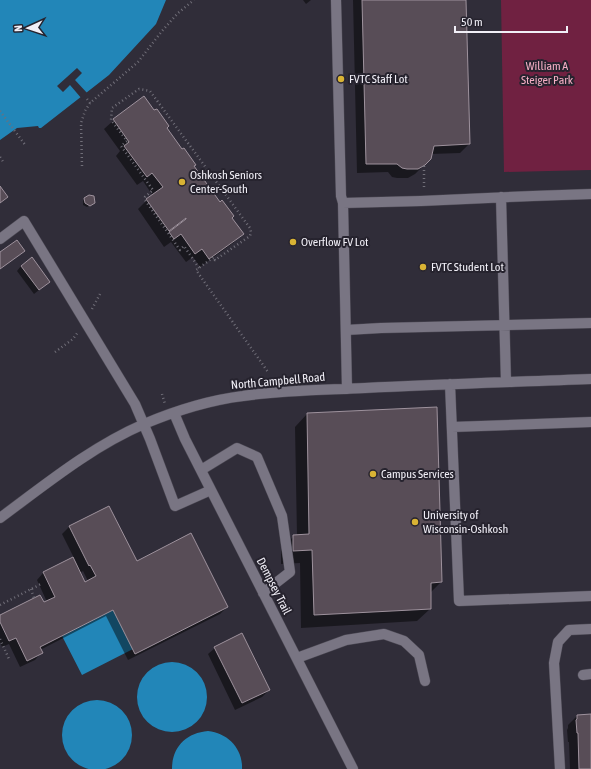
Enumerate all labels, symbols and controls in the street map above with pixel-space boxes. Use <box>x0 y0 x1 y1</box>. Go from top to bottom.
north arrow <box>8 8 48 48</box>
scale bar <box>455 8 567 34</box>
text: 50 m <box>461 15 483 29</box>
text: N <box>12 25 24 32</box>
park label: William A Steiger Park <box>521 59 574 87</box>
place label: FVTC Staff Lot <box>349 72 408 86</box>
marker: FVTC Staff Lot <box>336 74 346 84</box>
place label: Oshkosh Seniors Center-South <box>190 168 262 196</box>
marker: Oshkosh Seniors Center-South <box>177 177 187 187</box>
place label: Overflow FV Lot <box>301 235 369 249</box>
marker: Overflow FV Lot <box>288 237 298 247</box>
place label: FVTC Student Lot <box>431 260 504 274</box>
marker: FVTC Student Lot <box>418 262 428 272</box>
street label: North Campbell Road <box>230 370 326 392</box>
place label: Campus Services <box>381 467 454 481</box>
marker: Campus Services <box>368 469 378 479</box>
place label: University of Wisconsin-Oshkosh <box>423 508 508 536</box>
marker: University of Wisconsin-Oshkosh <box>410 517 420 527</box>
street label: Dempsey Trail <box>254 555 295 618</box>

